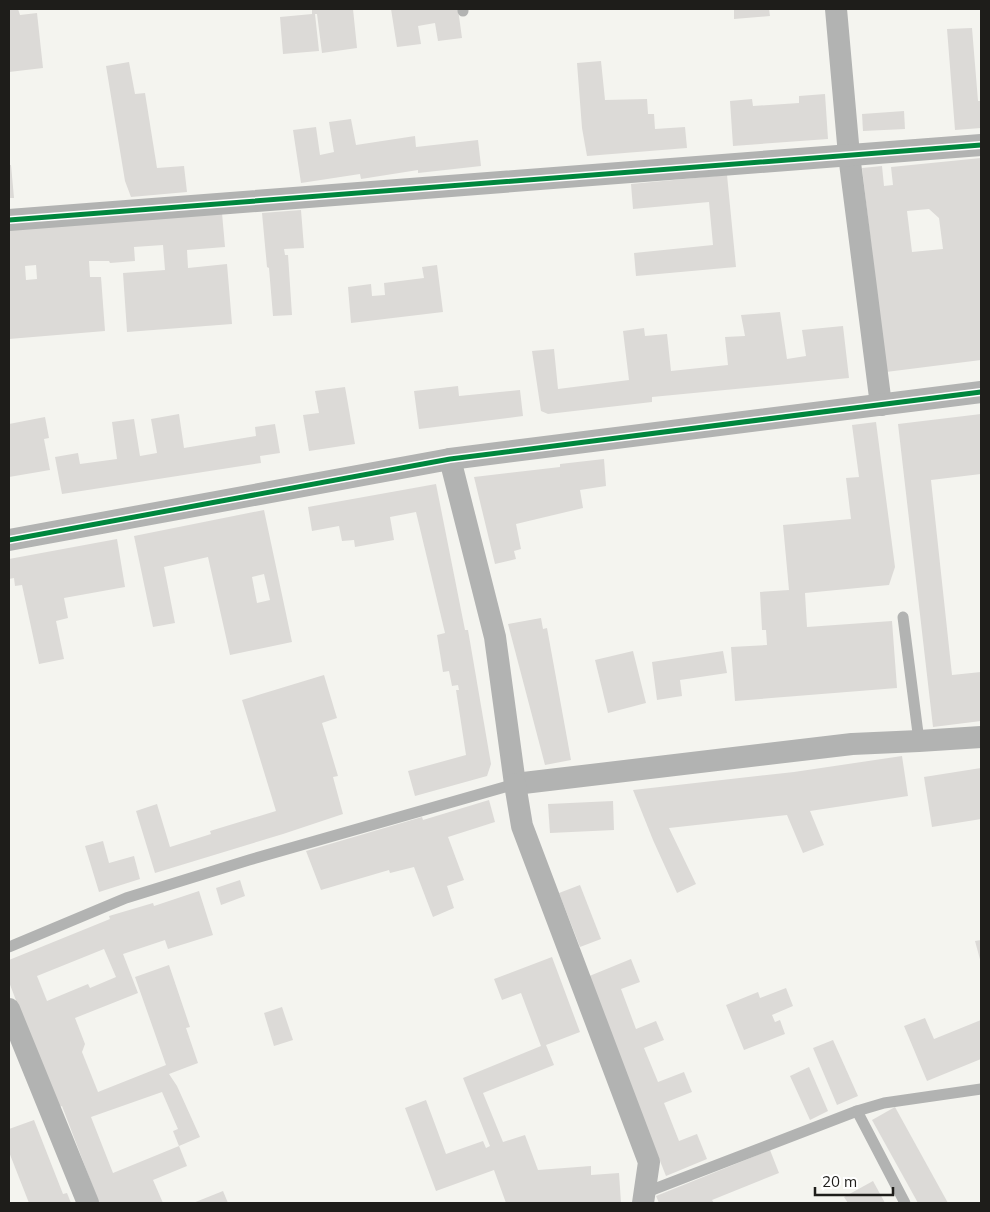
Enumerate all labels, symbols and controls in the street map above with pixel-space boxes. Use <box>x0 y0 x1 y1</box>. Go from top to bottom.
scale bar <box>815 1164 892 1196</box>
text: 20 m <box>822 1172 857 1191</box>

